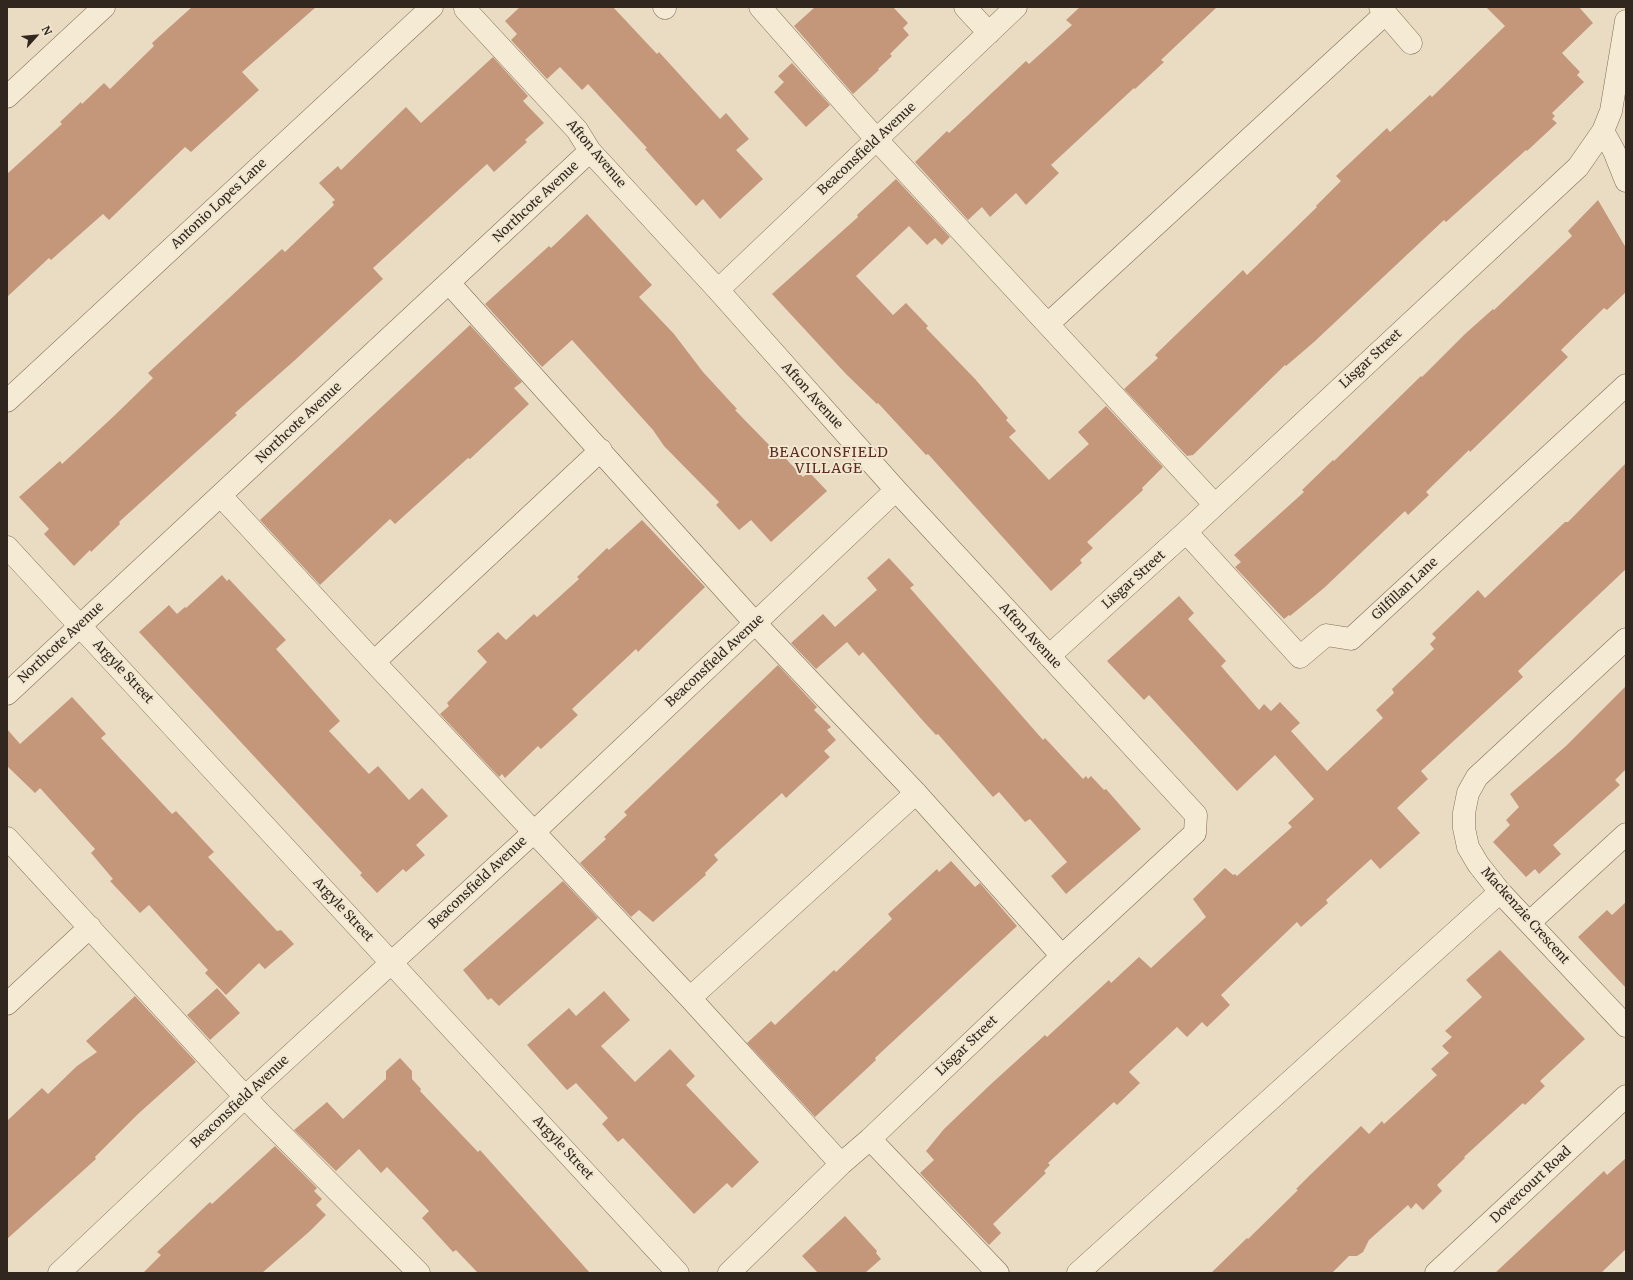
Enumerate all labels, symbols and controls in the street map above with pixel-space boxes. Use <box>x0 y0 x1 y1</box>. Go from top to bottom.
north arrow <box>16 16 56 56</box>
text: N <box>38 23 55 38</box>
street label: Beaconsfield Avenue <box>815 100 919 198</box>
street label: Afton Avenue <box>563 117 629 191</box>
street label: Antonio Lopes Lane <box>168 156 270 252</box>
street label: Northcote Avenue <box>490 158 582 246</box>
street label: Lisgar Street <box>1337 326 1405 392</box>
street label: Afton Avenue <box>778 360 846 432</box>
street label: Northcote Avenue <box>253 379 345 467</box>
district label: BEACONSFIELD VILLAGE <box>769 445 889 478</box>
street label: Lisgar Street <box>1099 548 1169 612</box>
street label: Gilfillan Lane <box>1369 555 1441 623</box>
street label: Northcote Avenue <box>15 599 107 687</box>
street label: Afton Avenue <box>996 600 1064 672</box>
street label: Beaconsfield Avenue <box>663 612 767 710</box>
street label: Argyle Street <box>90 637 156 707</box>
street label: Beaconsfield Avenue <box>426 834 530 932</box>
street label: Mackenzie Crescent <box>1478 864 1572 968</box>
street label: Argyle Street <box>310 875 376 945</box>
street label: Lisgar Street <box>933 1013 1001 1079</box>
street label: Beaconsfield Avenue <box>188 1053 292 1151</box>
street label: Argyle Street <box>530 1113 596 1183</box>
street label: Dovercourt Road <box>1487 1144 1575 1226</box>

